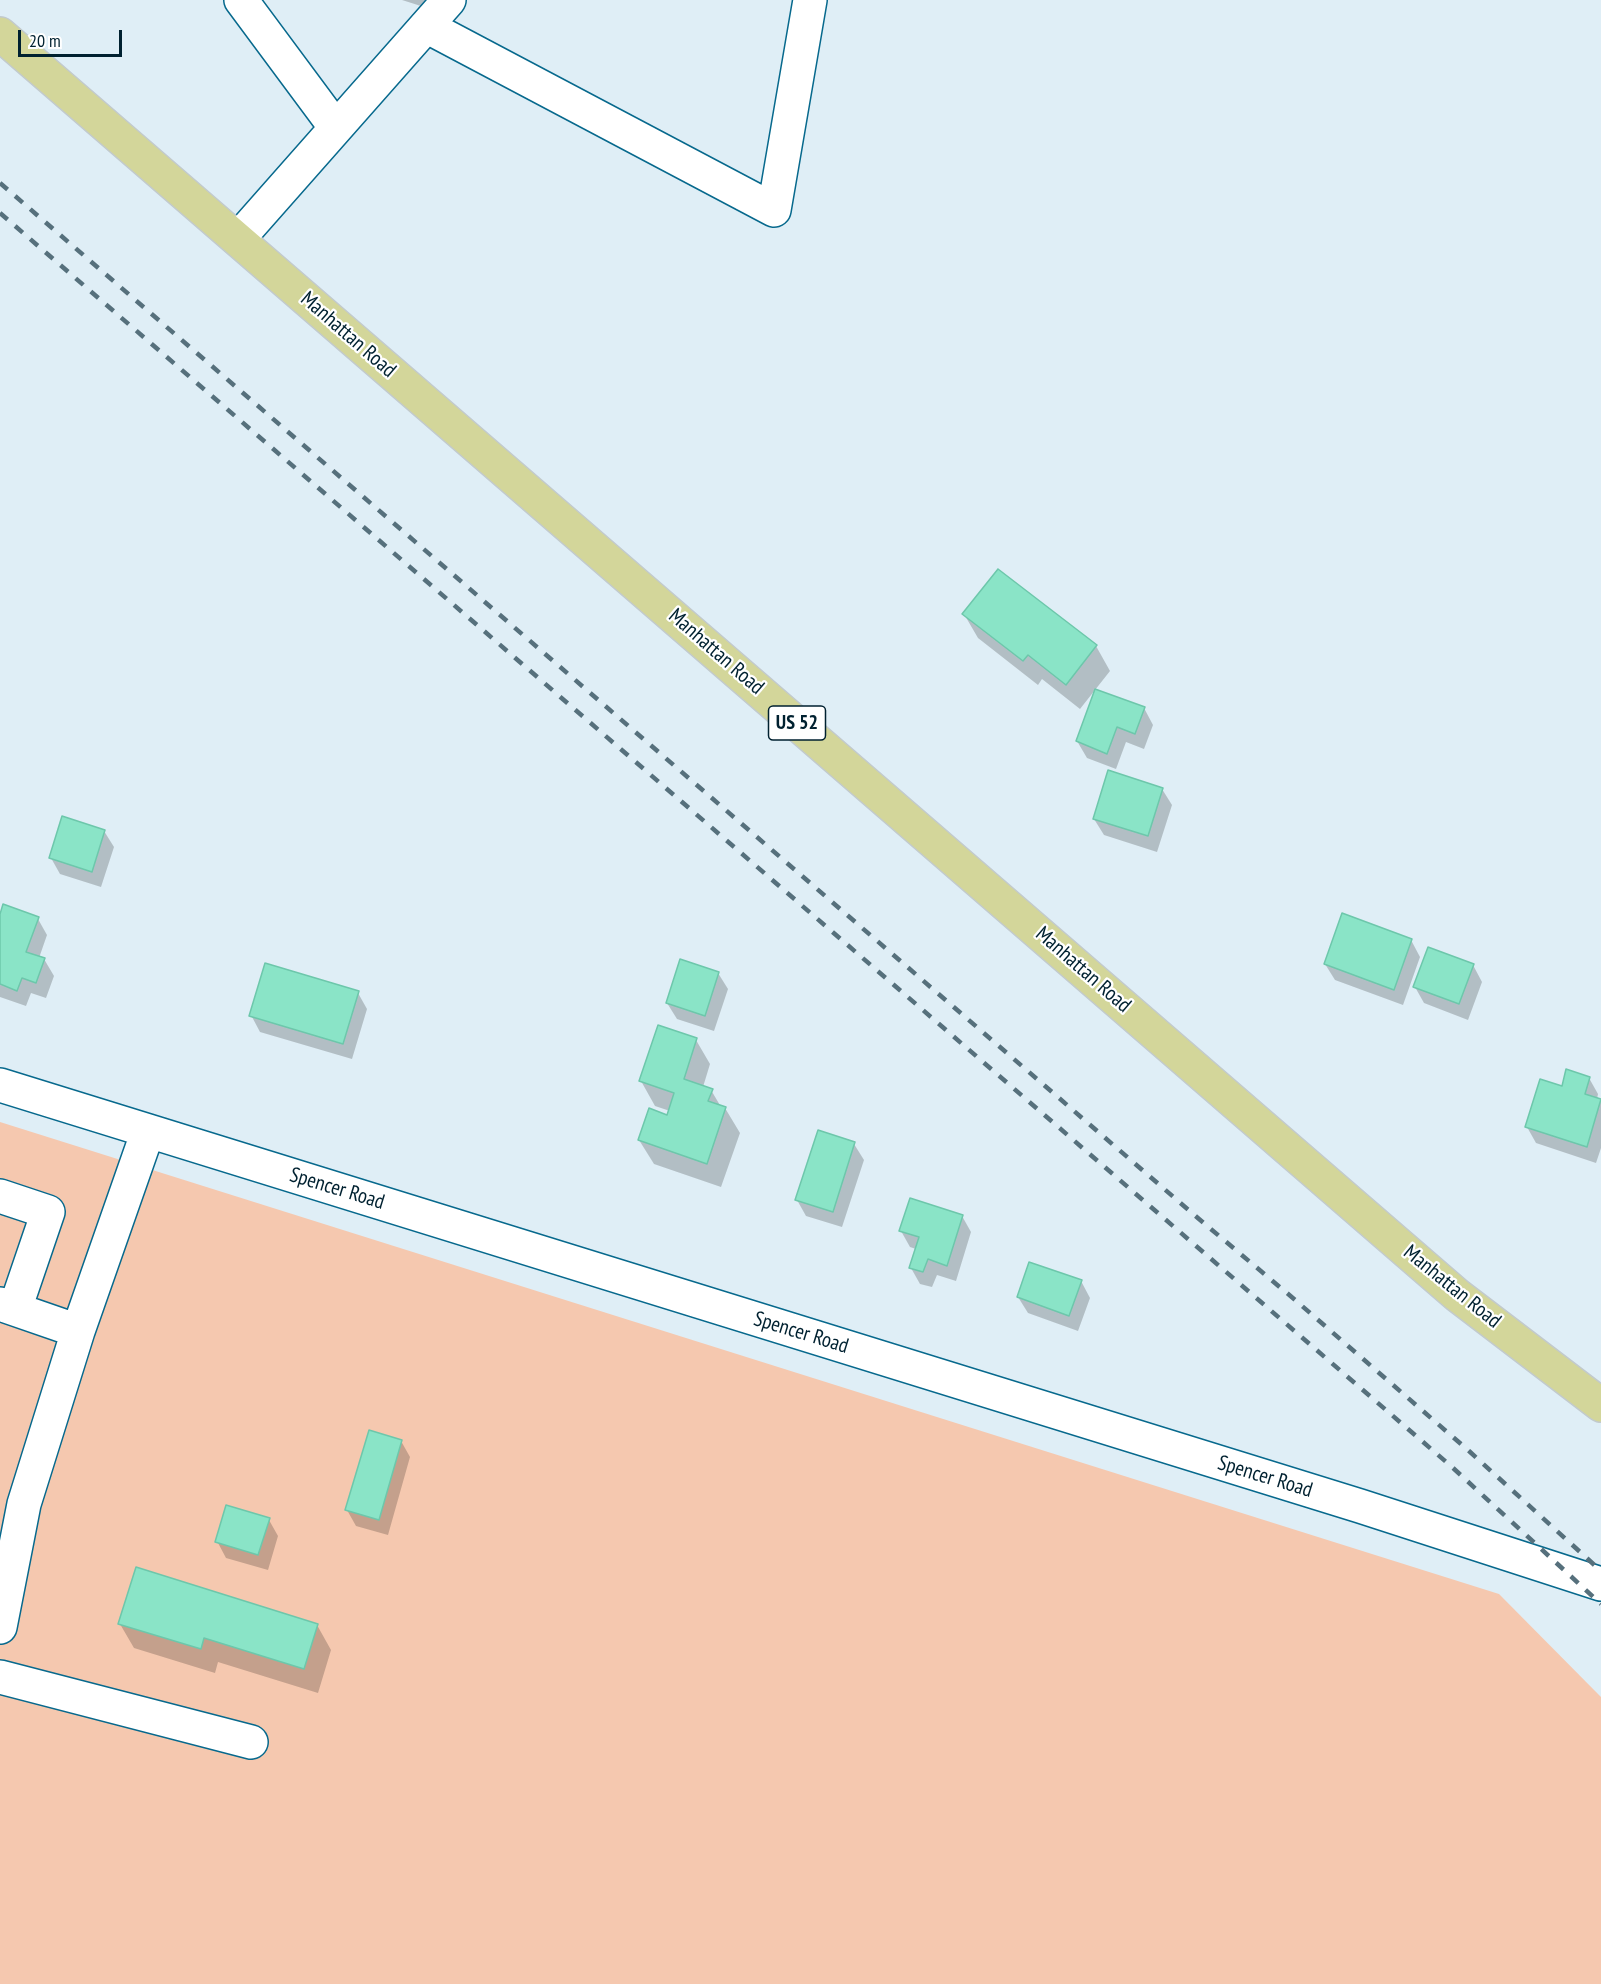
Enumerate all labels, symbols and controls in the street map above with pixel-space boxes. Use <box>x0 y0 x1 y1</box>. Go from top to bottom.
scale bar <box>21 18 124 56</box>
text: 20 m <box>29 29 61 52</box>
street label: Manhattan Road <box>295 287 401 383</box>
street label: Manhattan Road <box>663 604 769 700</box>
road number: US 52 <box>768 706 826 740</box>
street label: Manhattan Road <box>1030 922 1136 1018</box>
street label: Spencer Road <box>287 1163 387 1215</box>
street label: Manhattan Road <box>1398 1240 1506 1334</box>
street label: Spencer Road <box>751 1307 851 1359</box>
street label: Spencer Road <box>1215 1451 1315 1503</box>

